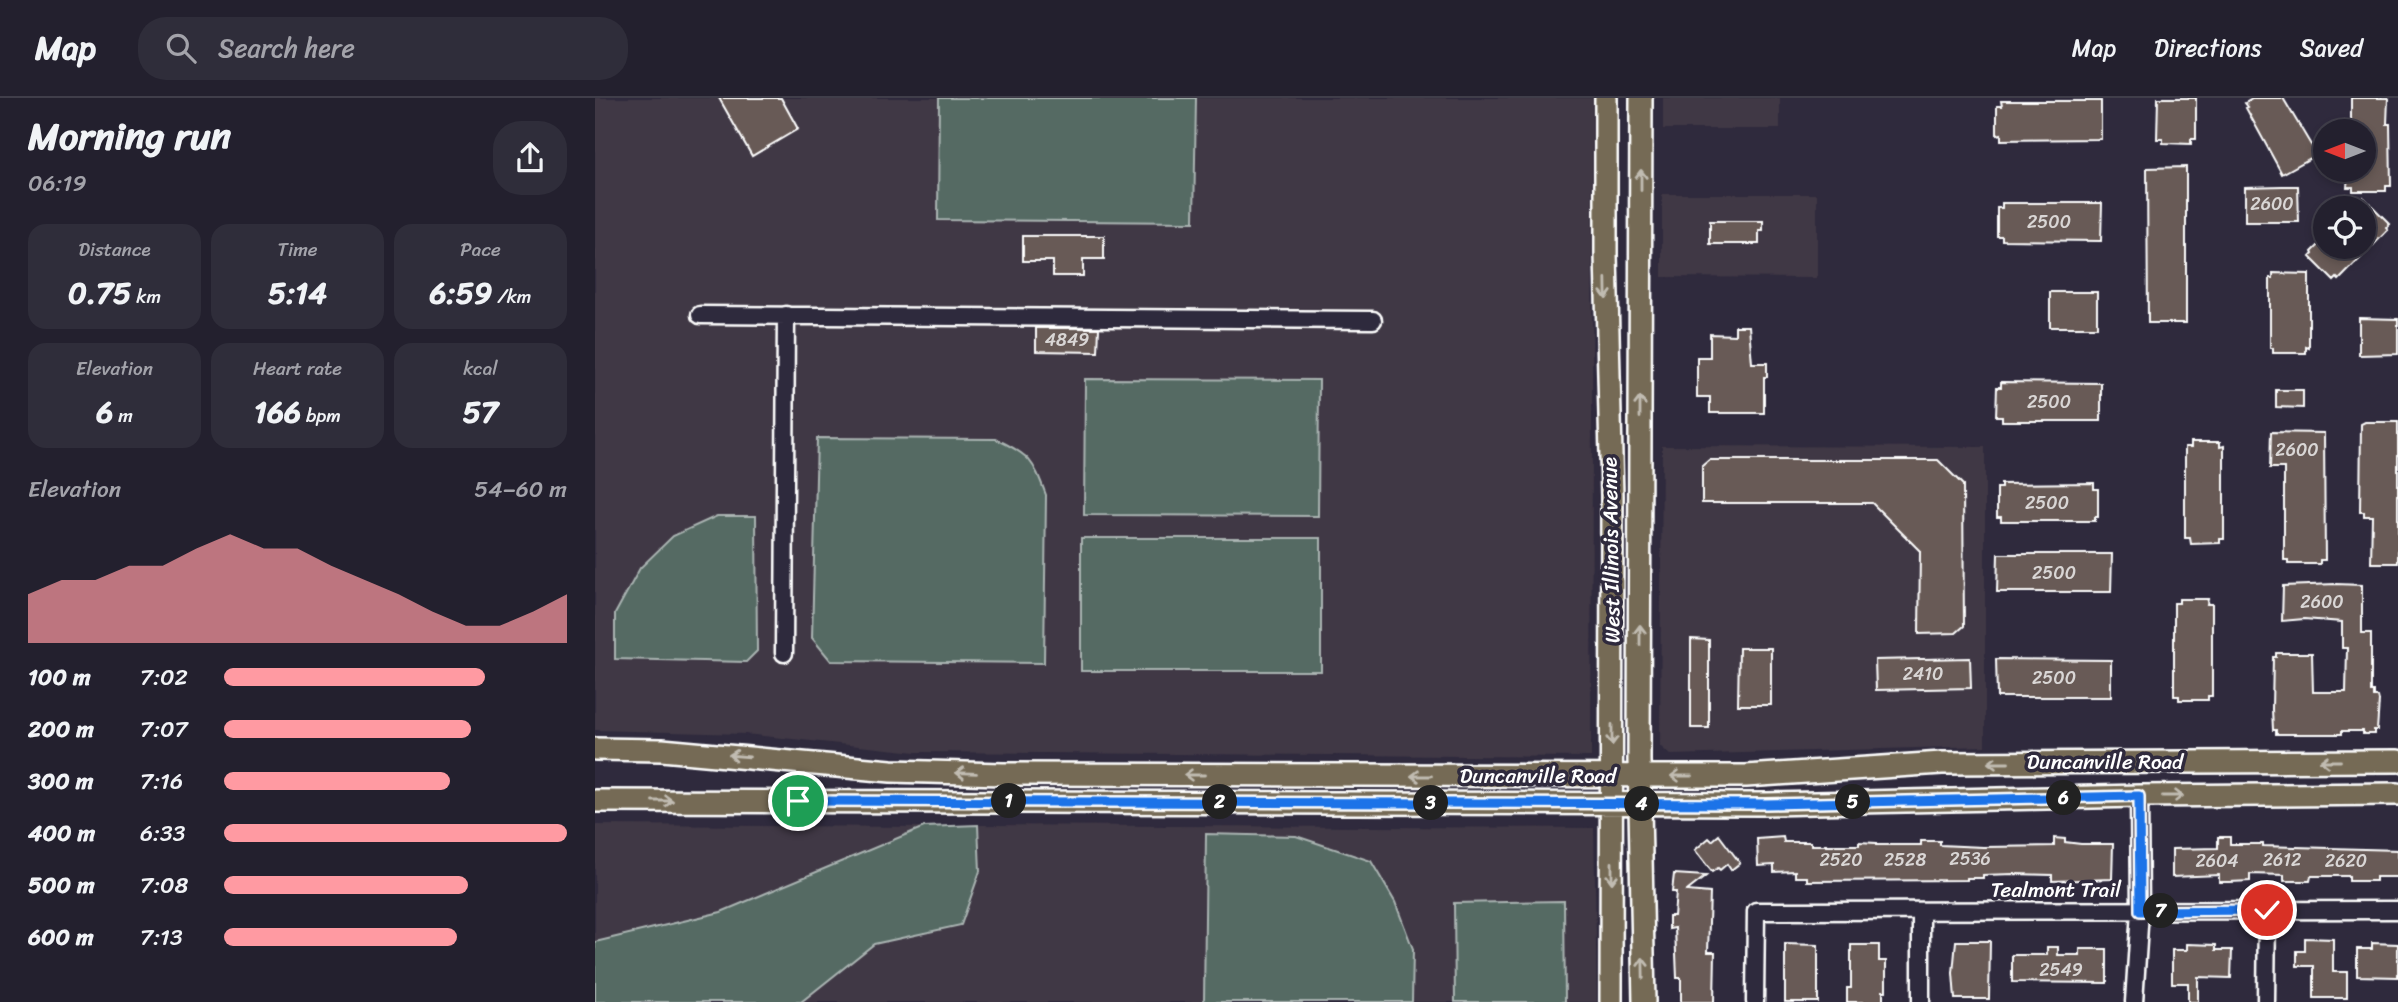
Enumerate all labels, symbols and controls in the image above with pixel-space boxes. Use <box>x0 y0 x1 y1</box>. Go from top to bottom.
search box <box>138 17 628 80</box>
text: Map <box>35 19 96 77</box>
text: Search here <box>218 25 355 71</box>
text: Map <box>2072 27 2116 69</box>
text: Directions <box>2154 27 2262 69</box>
text: Saved <box>2300 27 2363 69</box>
icon: search <box>162 29 200 67</box>
text: Morning run <box>28 103 231 170</box>
north arrow <box>2313 119 2377 182</box>
map controls <box>2313 119 2376 259</box>
button: share <box>493 121 567 195</box>
text: 06:19 <box>28 163 87 204</box>
one-way arrow <box>1634 168 1648 191</box>
house number: 2600 <box>2250 188 2294 220</box>
button: locate <box>2313 196 2376 259</box>
house number: 2500 <box>2027 206 2071 238</box>
text: Distance <box>78 233 151 266</box>
text: Time <box>277 233 318 266</box>
text: Pace <box>460 233 501 266</box>
text: 0.75 <box>68 266 131 320</box>
text: 5:14 <box>268 266 327 320</box>
text: 6:59 <box>430 266 492 320</box>
one-way arrow <box>1600 277 1613 300</box>
text: km <box>131 280 161 313</box>
text: /km <box>492 280 531 313</box>
house number: 4849 <box>1045 324 1089 356</box>
text: Elevation <box>76 352 153 385</box>
text: Heart rate <box>253 352 342 385</box>
text: kcal <box>463 352 498 385</box>
text: 6 <box>96 385 113 439</box>
text: 166 <box>254 385 301 439</box>
text: 57 <box>463 385 498 439</box>
house number: 2500 <box>2027 386 2071 418</box>
one-way arrow <box>1633 396 1647 419</box>
text: m <box>113 399 133 432</box>
text: bpm <box>301 399 341 432</box>
house number: 2600 <box>2275 434 2319 466</box>
street label: West Illinois Avenue <box>1590 457 1632 643</box>
text: Elevation <box>28 469 121 510</box>
text: 54–60 m <box>474 469 567 510</box>
house number: 2500 <box>2025 487 2069 519</box>
house number: 2500 <box>2032 557 2076 589</box>
house number: 2600 <box>2300 586 2344 618</box>
one-way arrow <box>1633 623 1647 646</box>
text: 100 m <box>28 657 91 698</box>
text: 7:02 <box>140 657 188 698</box>
house number: 2410 <box>1903 658 1943 690</box>
house number: 2500 <box>2032 662 2076 694</box>
text: 200 m <box>28 709 94 750</box>
text: 7:07 <box>140 709 188 750</box>
one-way arrow <box>1605 723 1619 746</box>
street label: Duncanville Road <box>2027 743 2185 781</box>
one-way arrow <box>729 749 751 762</box>
one-way arrow <box>2319 754 2342 768</box>
one-way arrow <box>1987 756 2010 770</box>
street label: Duncanville Road <box>1460 757 1618 795</box>
text: 300 m <box>28 761 93 802</box>
text: 7:16 <box>140 761 183 802</box>
one-way arrow <box>955 767 978 780</box>
one-way arrow <box>1182 768 1205 782</box>
one-way arrow <box>1410 769 1433 783</box>
one-way arrow <box>1670 769 1693 783</box>
pin <box>768 771 828 831</box>
pin: 6 <box>2047 780 2081 816</box>
text: 6 <box>2058 781 2069 814</box>
icon: arrive <box>779 782 817 820</box>
pin: 1 <box>991 784 1027 818</box>
text: 1 <box>1004 784 1013 817</box>
pin: 2 <box>1203 784 1237 820</box>
pin: 5 <box>1835 784 1871 820</box>
text: 2 <box>1214 785 1225 818</box>
text: 5 <box>1847 785 1858 818</box>
pin: 3 <box>1413 786 1449 820</box>
text: 3 <box>1425 786 1436 819</box>
pin: 4 <box>1625 786 1659 822</box>
text: 4 <box>1636 787 1647 820</box>
one-way arrow <box>2161 789 2184 803</box>
one-way arrow <box>651 794 674 808</box>
text: 400 m <box>28 813 95 854</box>
text: 6:33 <box>140 813 185 854</box>
house number: 2536 <box>1949 843 1991 875</box>
house number: 2520 <box>1819 844 1863 876</box>
house number: 2528 <box>1884 844 1926 876</box>
house number: 2612 <box>2263 844 2301 876</box>
house number: 2604 <box>2195 845 2239 877</box>
house number: 2620 <box>2325 845 2367 877</box>
one-way arrow <box>1605 861 1619 884</box>
text: 500 m <box>28 865 95 906</box>
text: 7:08 <box>140 865 188 906</box>
street label: Tealmont Trail <box>1991 871 2122 909</box>
pin <box>2237 880 2297 940</box>
icon: check <box>2248 891 2286 929</box>
pin: 7 <box>2143 894 2179 928</box>
text: 7 <box>2155 894 2166 927</box>
text: 600 m <box>28 917 94 958</box>
text: 7:13 <box>140 917 183 958</box>
house number: 2549 <box>2039 954 2083 986</box>
one-way arrow <box>1636 957 1650 980</box>

